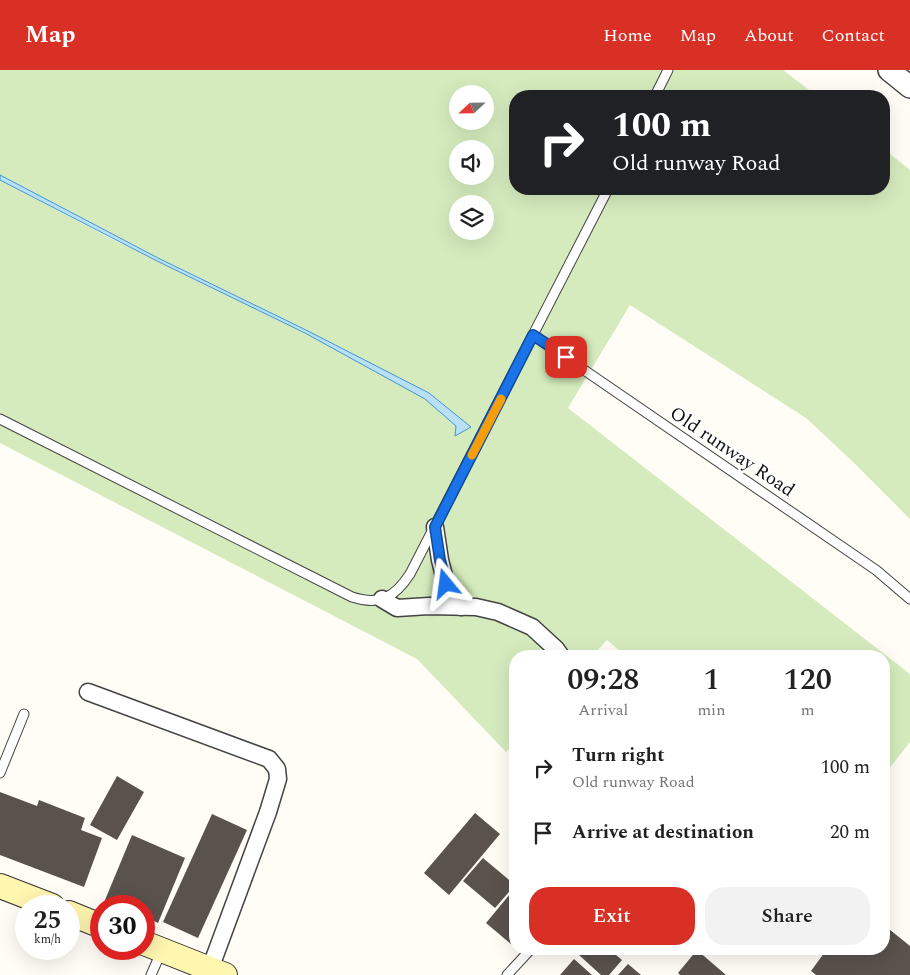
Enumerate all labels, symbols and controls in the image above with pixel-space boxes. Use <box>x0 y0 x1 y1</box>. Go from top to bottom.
text: Map <box>25 17 75 53</box>
text: Home <box>603 22 652 49</box>
text: Map <box>680 22 716 49</box>
text: About <box>744 22 794 49</box>
text: Contact <box>822 22 885 49</box>
north arrow <box>449 85 494 130</box>
map controls <box>449 85 494 240</box>
text: 100 m <box>612 99 711 152</box>
icon: right <box>529 110 594 175</box>
button: sound <box>449 140 494 185</box>
text: Old runway Road <box>612 147 781 180</box>
button: layers <box>449 195 494 240</box>
pin <box>545 336 587 378</box>
icon: arrive <box>552 343 580 371</box>
street label: Old runway Road <box>664 399 800 505</box>
position arrow <box>419 557 471 609</box>
text: 09:28 <box>567 657 639 703</box>
text: 1 <box>703 657 719 703</box>
text: 120 <box>784 657 832 703</box>
text: Arrival <box>578 698 628 722</box>
text: min <box>697 698 725 722</box>
text: m <box>801 698 815 722</box>
text: Turn right <box>572 741 665 770</box>
text: 100 m <box>820 753 870 782</box>
icon: right <box>529 754 557 782</box>
text: Old runway Road <box>572 770 695 794</box>
text: Arrive at destination <box>572 818 754 847</box>
text: 20 m <box>830 818 870 847</box>
icon: arrive <box>529 819 557 847</box>
button: Exit <box>529 887 695 945</box>
button: Share <box>705 887 870 945</box>
speed limit sign: 30 <box>90 895 155 960</box>
text: 25 <box>33 902 62 940</box>
text: km/h <box>34 930 61 949</box>

